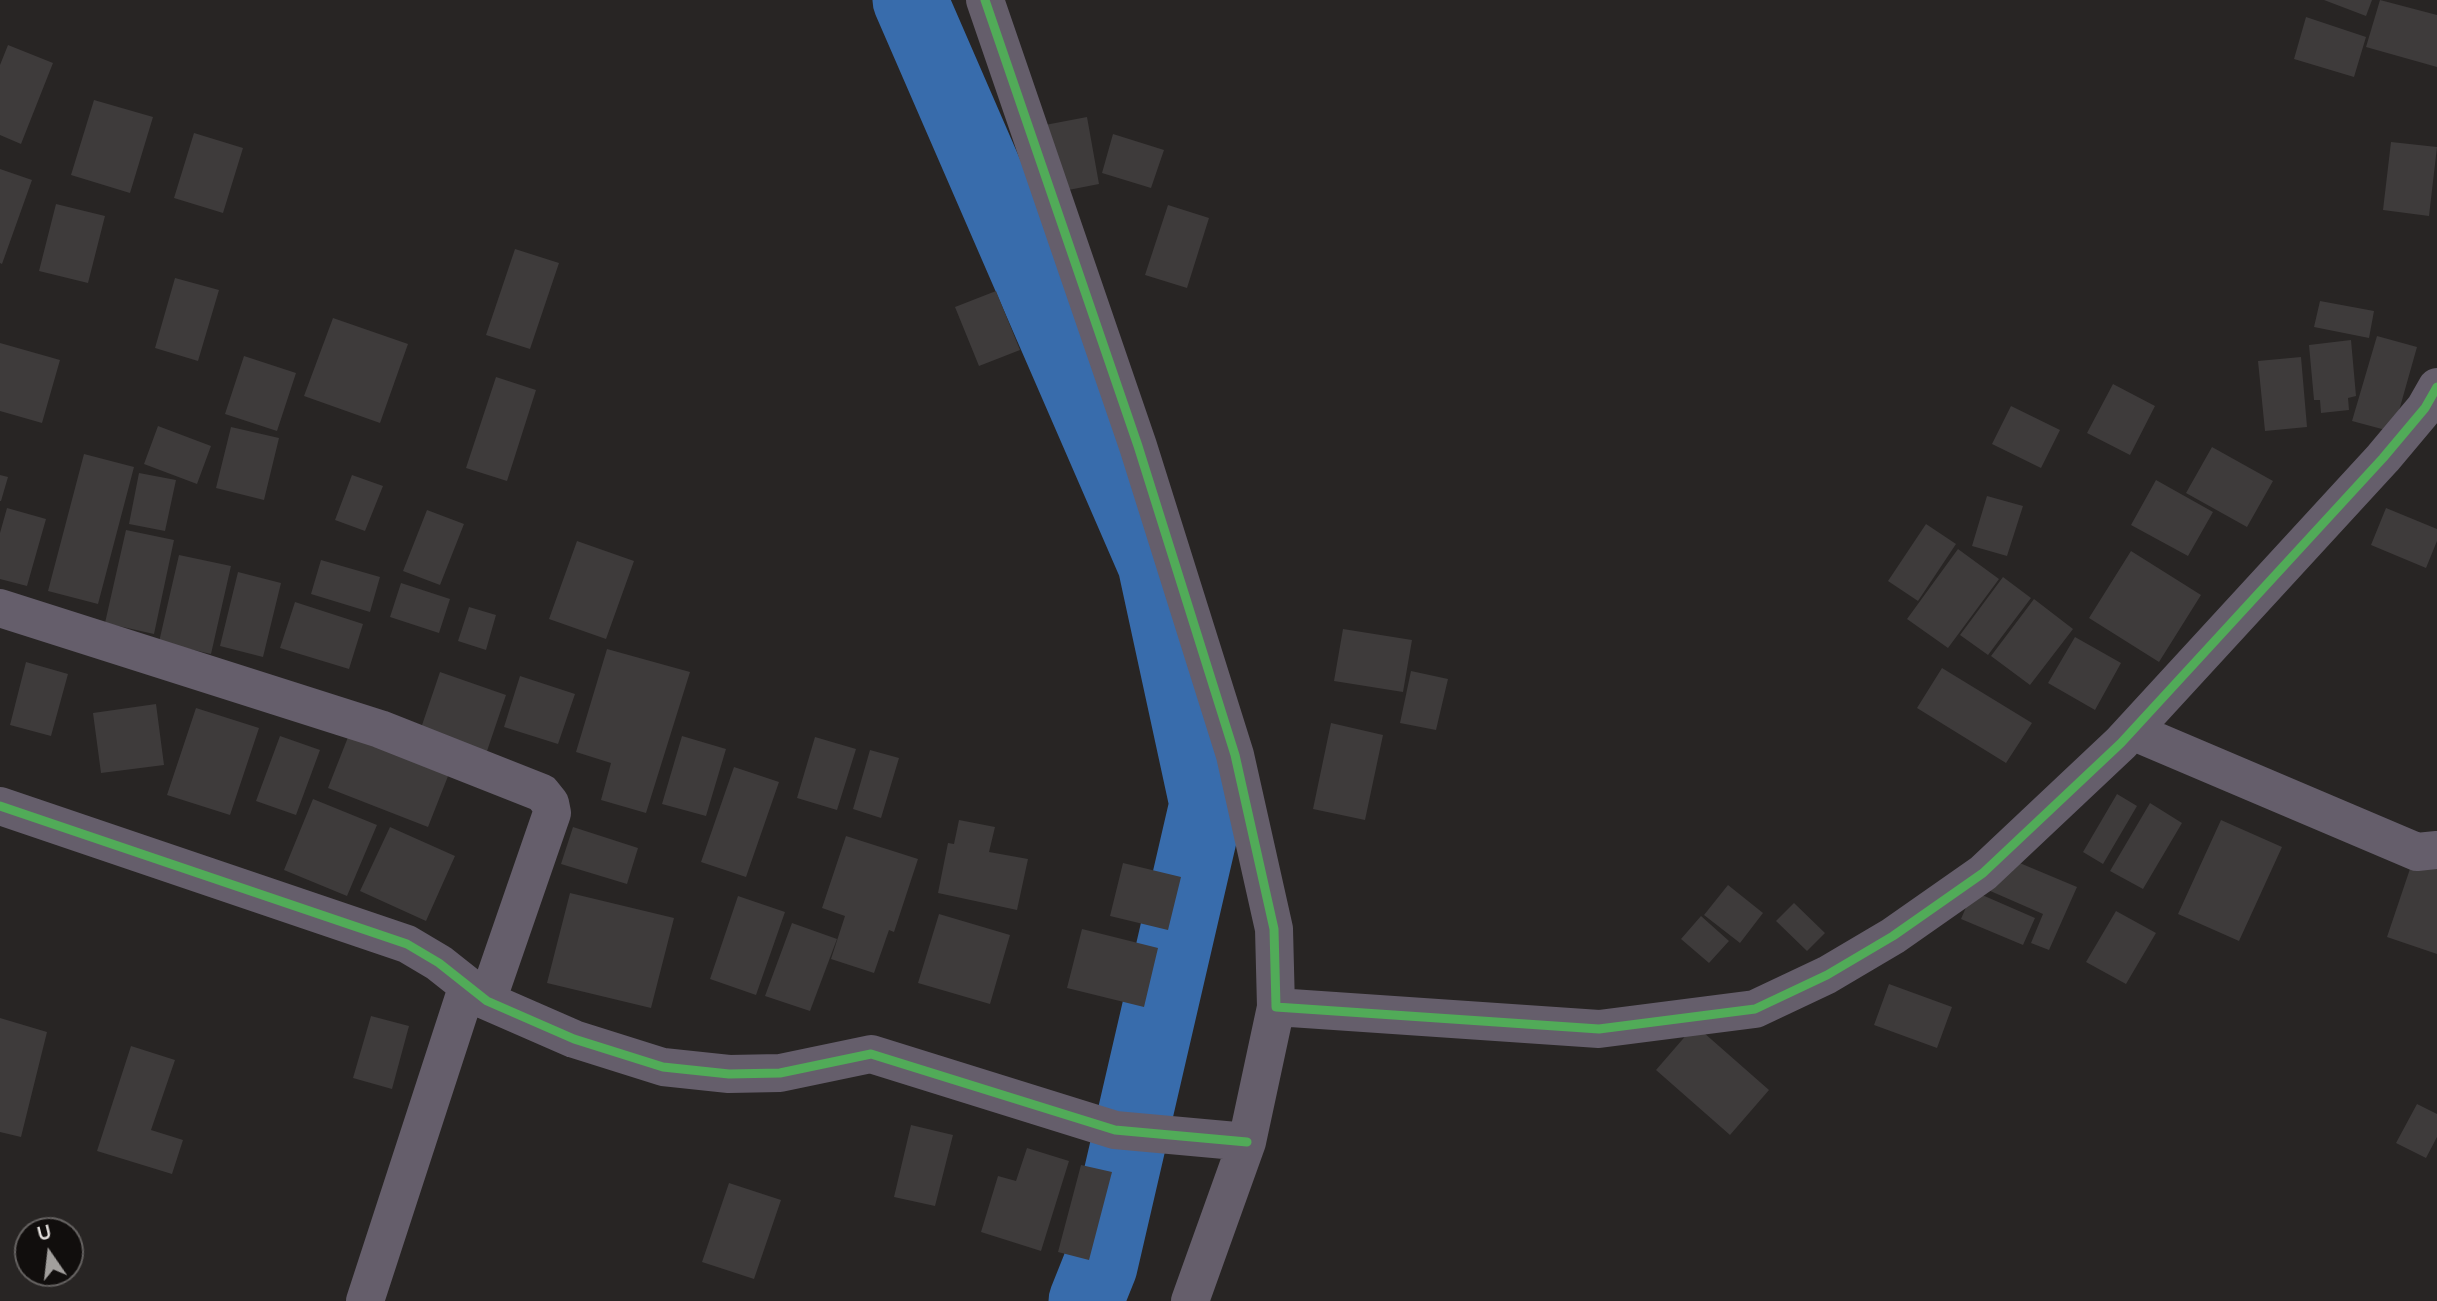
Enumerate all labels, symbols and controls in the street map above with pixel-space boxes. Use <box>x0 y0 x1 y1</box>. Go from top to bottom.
north arrow <box>14 1217 84 1287</box>
text: U <box>35 1220 54 1246</box>

